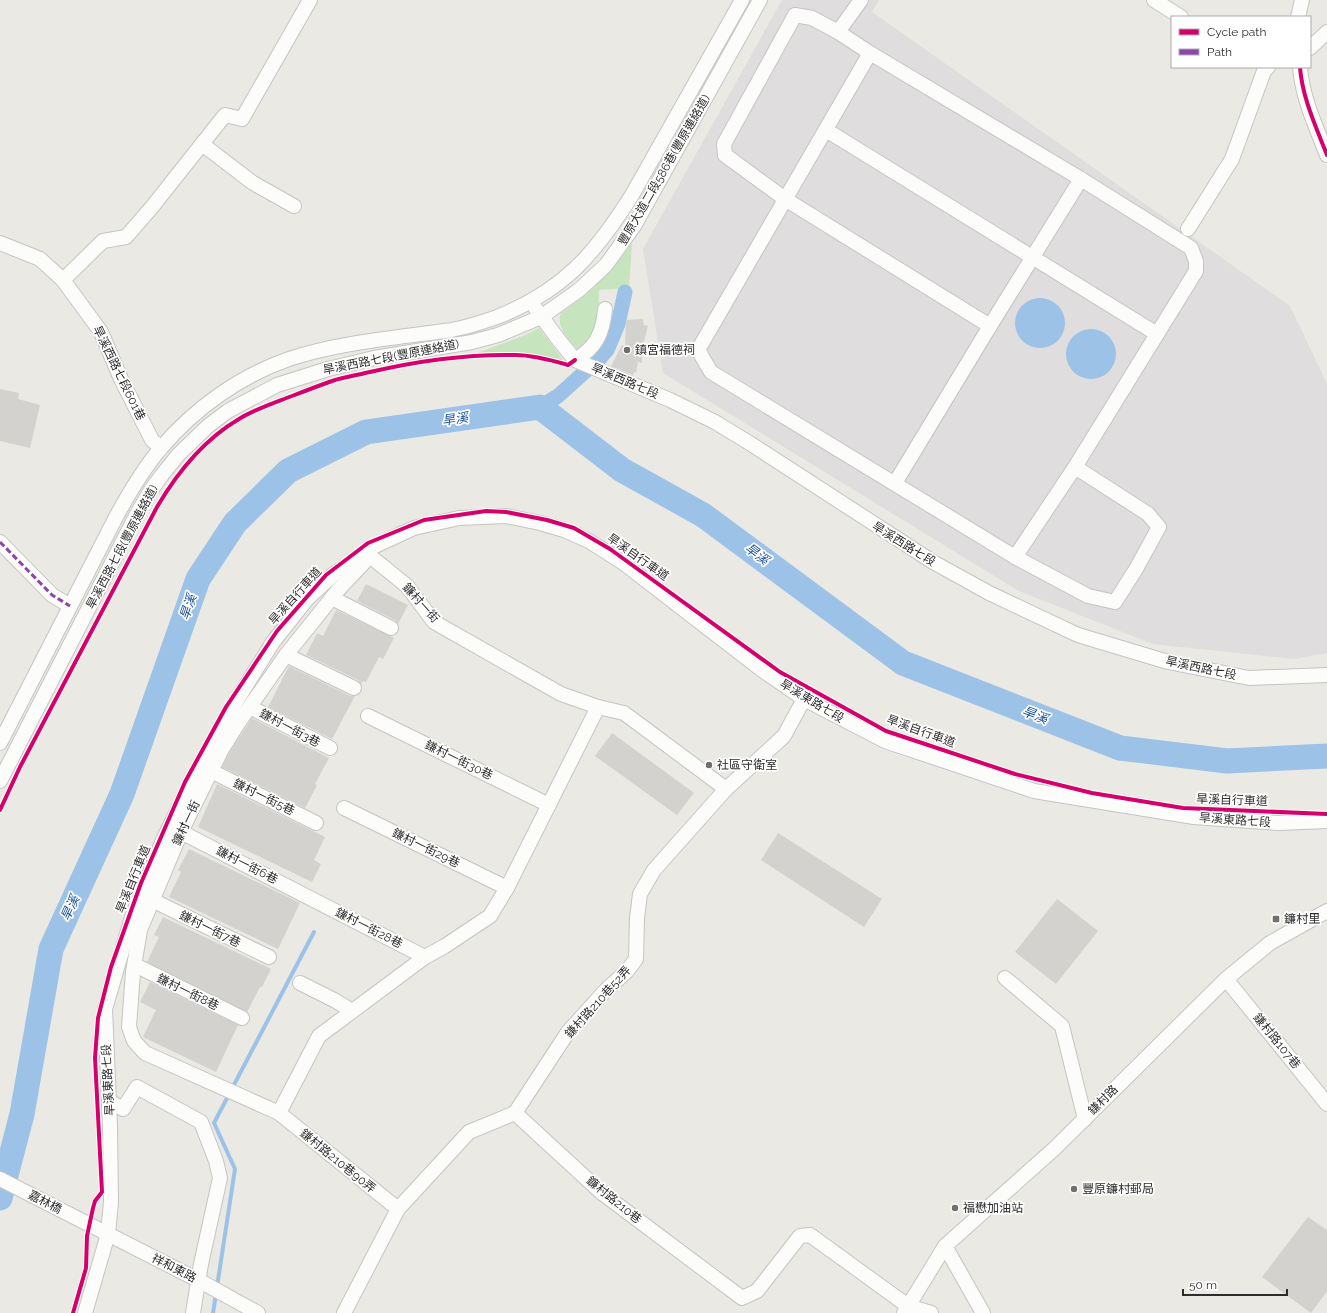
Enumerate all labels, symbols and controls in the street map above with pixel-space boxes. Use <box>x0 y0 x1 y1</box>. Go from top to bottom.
legend <box>1171 16 1311 68</box>
text: Cycle path <box>1207 25 1266 39</box>
text: Path <box>1207 45 1232 59</box>
street label: 豐原大道二段586巷(豐原連絡道) <box>615 92 713 248</box>
street label: 旱溪西路七段601巷 <box>90 323 148 423</box>
street label: 旱溪西路七段(豐原連絡道) <box>322 337 460 377</box>
place label: 鎮宮福德祠 <box>635 343 695 357</box>
marker: 鎮宮福德祠 <box>622 345 632 355</box>
street label: 旱溪西路七段 <box>589 360 661 402</box>
water label: 旱溪 <box>441 409 471 428</box>
street label: 旱溪西路七段(豐原連絡道) <box>83 483 161 611</box>
street label: 旱溪西路七段 <box>870 519 938 569</box>
street label: 旱溪自行車道 <box>604 531 672 583</box>
water label: 旱溪 <box>742 540 773 569</box>
street label: 旱溪自行車道 <box>266 565 324 627</box>
street label: 鐮村一街 <box>400 580 442 626</box>
water label: 旱溪 <box>177 590 200 622</box>
street label: 旱溪西路七段 <box>1164 654 1238 682</box>
street label: 旱溪東路七段 <box>778 676 846 726</box>
water label: 旱溪 <box>1020 703 1052 727</box>
street label: 鎌村一街3巷 <box>257 706 323 750</box>
street label: 旱溪自行車道 <box>885 712 957 750</box>
street label: 鎌村一街30巷 <box>423 738 495 782</box>
place label: 社區守衛室 <box>717 758 777 772</box>
marker: 社區守衛室 <box>704 760 714 770</box>
street label: 鎌村一街5巷 <box>231 776 297 818</box>
street label: 旱溪自行車道 <box>1196 792 1268 808</box>
street label: 鐮村一街 <box>170 798 202 848</box>
street label: 旱溪東路七段 <box>1199 811 1271 829</box>
street label: 鎌村一街29巷 <box>390 826 462 870</box>
street label: 旱溪自行車道 <box>113 843 153 915</box>
street label: 鎌村一街6巷 <box>214 843 280 887</box>
water label: 旱溪 <box>58 891 83 923</box>
street label: 鎌村一街28巷 <box>333 905 405 951</box>
street label: 鎌村一街7巷 <box>177 908 243 950</box>
place label: 鐮村里 <box>1284 912 1320 926</box>
marker: 鐮村里 <box>1271 914 1281 924</box>
street label: 鎌村路210巷52弄 <box>562 963 634 1041</box>
street label: 鎌村一街8巷 <box>155 971 221 1013</box>
street label: 鎌村路107巷 <box>1251 1011 1303 1071</box>
street label: 旱溪東路七段 <box>99 1044 117 1116</box>
street label: 鎌村路 <box>1085 1082 1121 1118</box>
street label: 鎌村路210巷90弄 <box>297 1126 379 1196</box>
street label: 鐮村路210巷 <box>584 1174 644 1226</box>
place label: 豐原鐮村郵局 <box>1082 1182 1154 1196</box>
marker: 豐原鐮村郵局 <box>1069 1184 1079 1194</box>
street label: 嘉林橋 <box>26 1188 64 1216</box>
place label: 福懋加油站 <box>963 1201 1023 1215</box>
marker: 福懋加油站 <box>950 1203 960 1213</box>
street label: 祥和東路 <box>149 1251 199 1285</box>
scale bar <box>1183 1271 1287 1297</box>
text: 50 m <box>1189 1278 1217 1292</box>

